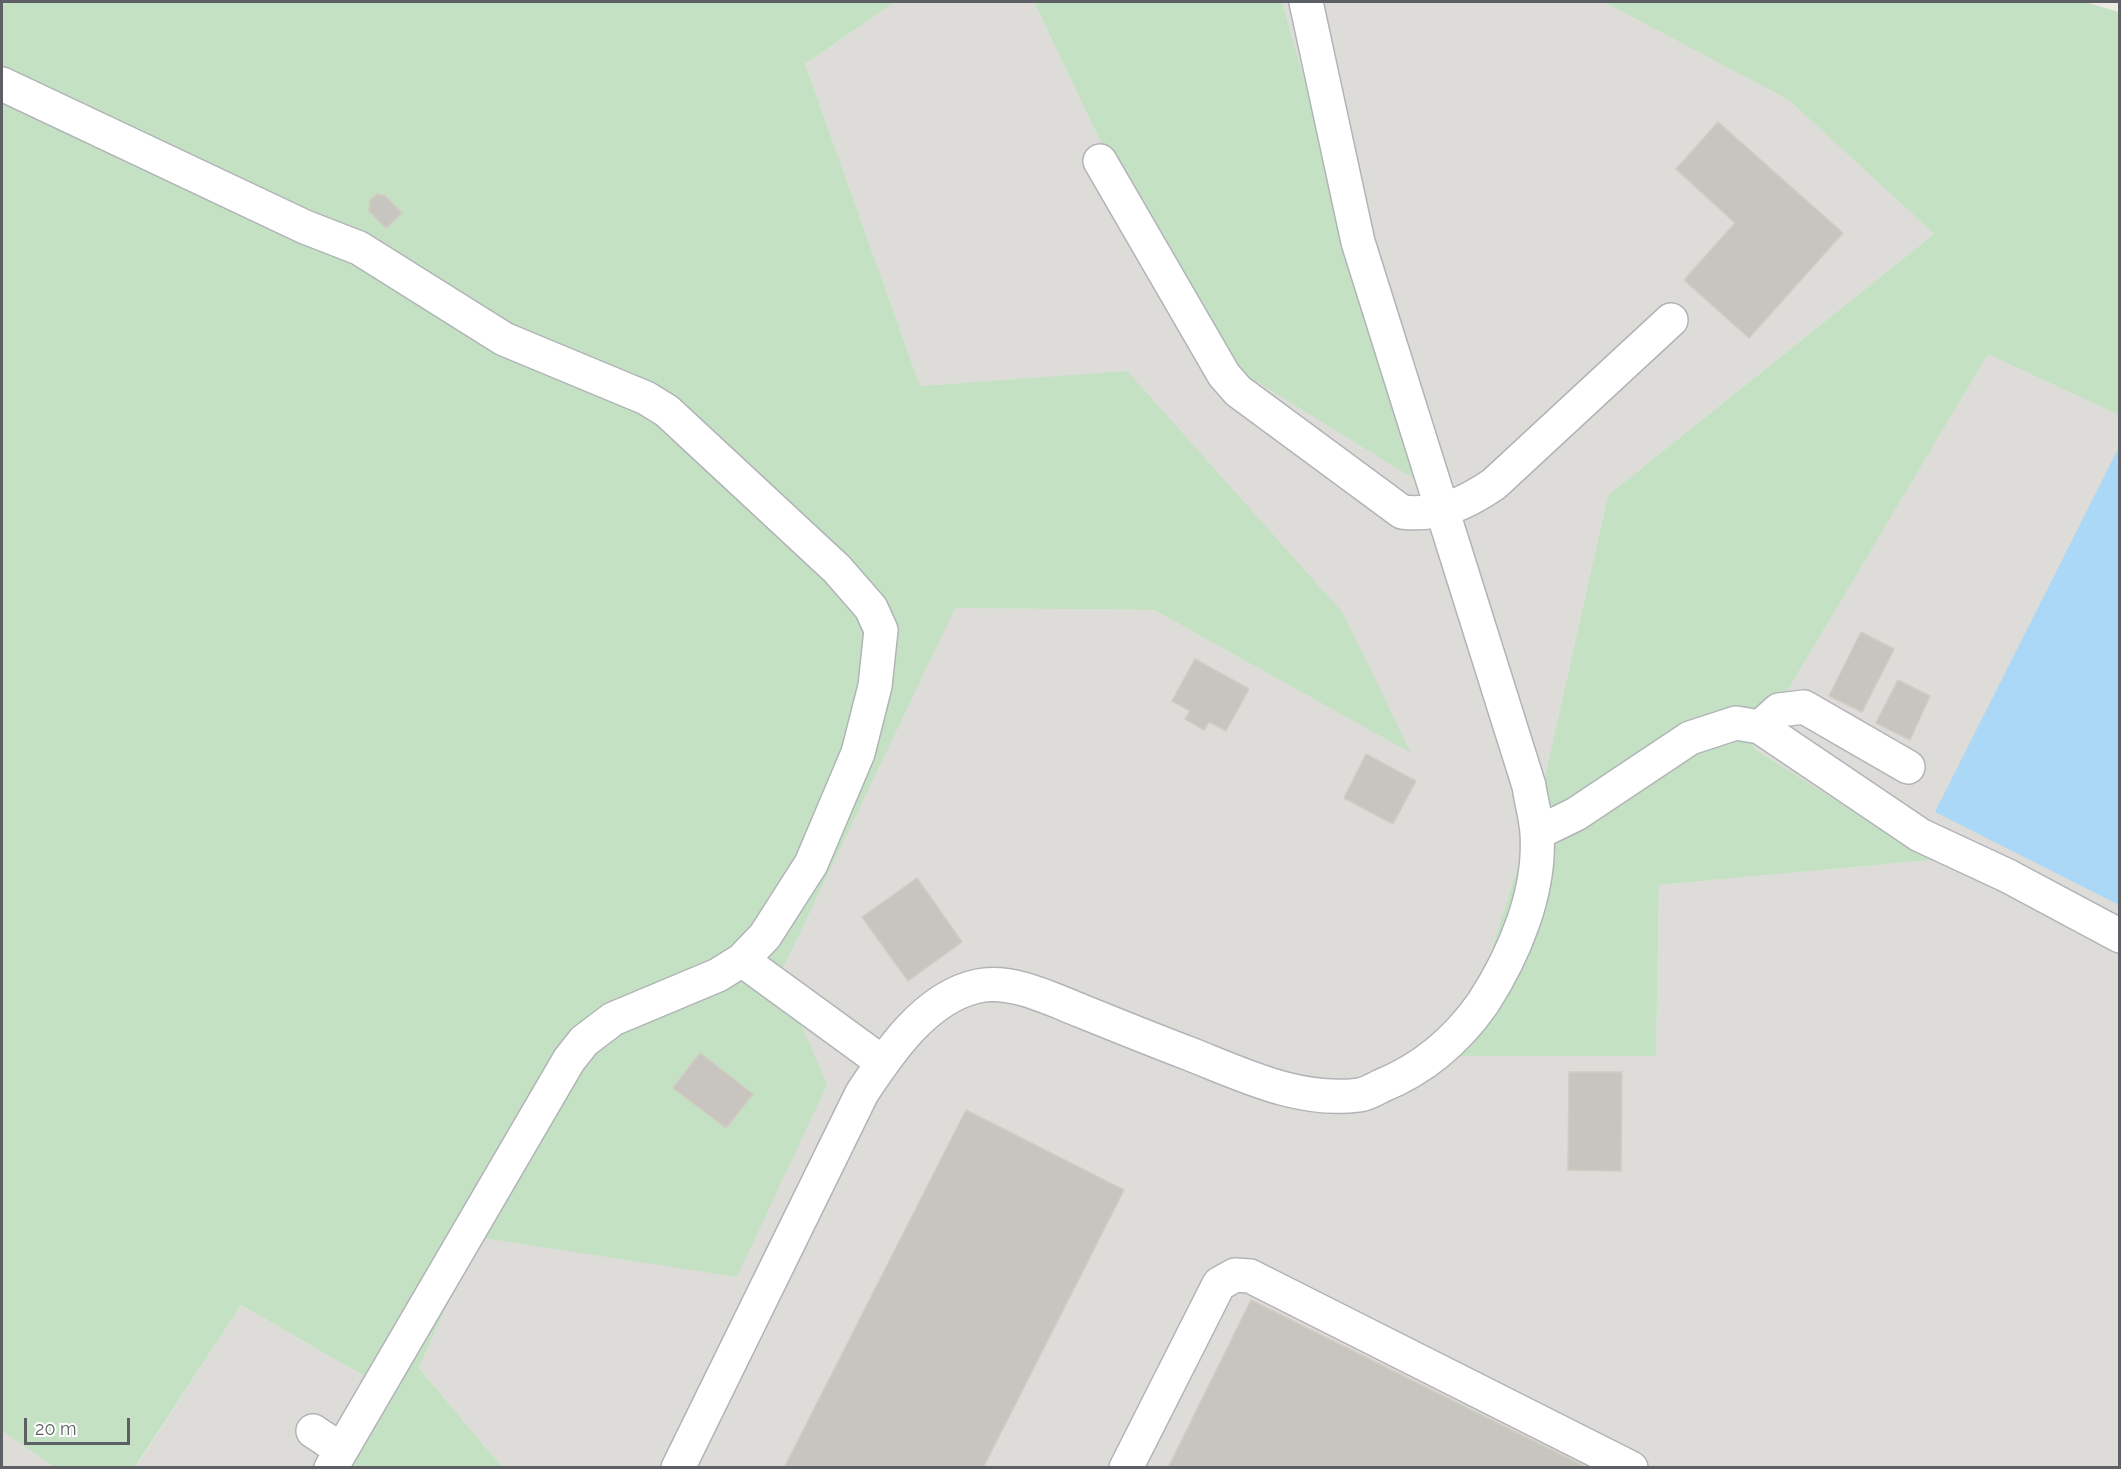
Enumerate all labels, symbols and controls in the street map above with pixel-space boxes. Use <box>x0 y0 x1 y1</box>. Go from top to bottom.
scale bar <box>27 1406 134 1444</box>
text: 20 m <box>35 1418 77 1439</box>

